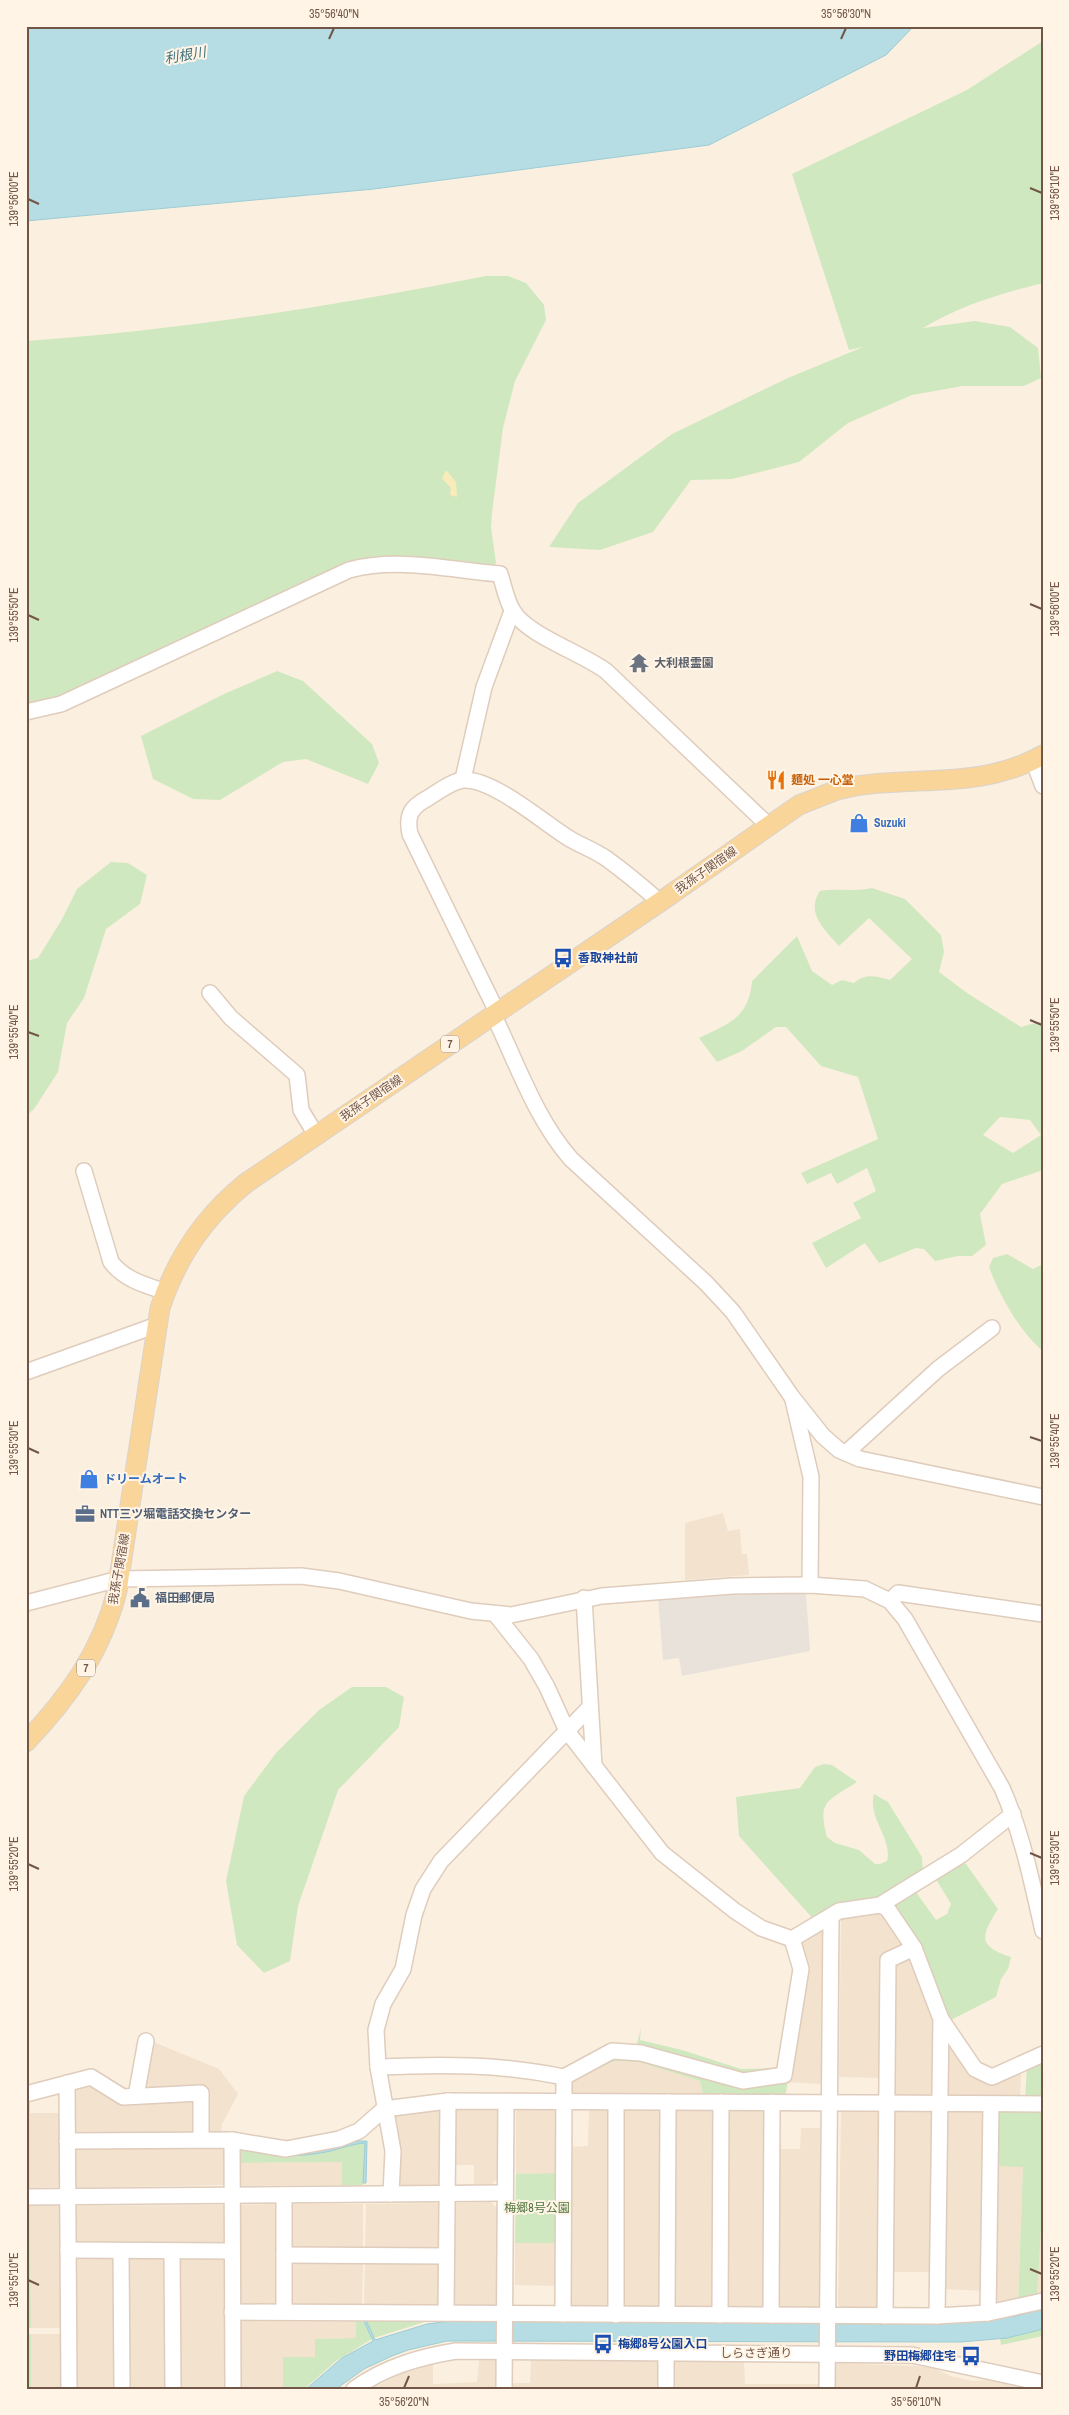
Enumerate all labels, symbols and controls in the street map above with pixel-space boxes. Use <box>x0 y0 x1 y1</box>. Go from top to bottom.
text: 35°56'40"N <box>309 6 359 22</box>
text: 35°56'30"N <box>821 6 871 22</box>
water label: 利根川 <box>163 42 209 68</box>
text: 139°56'10"E <box>1047 165 1063 221</box>
text: 139°56'00"E <box>6 171 22 227</box>
text: 139°56'00"E <box>1047 581 1063 637</box>
text: 139°55'50"E <box>6 587 22 643</box>
temple icon: 大利根霊園 <box>628 652 650 674</box>
place label: 大利根霊園 <box>654 655 714 671</box>
restaurant icon: 麺処 一心堂 <box>765 769 787 791</box>
place label: 麺処 一心堂 <box>791 772 854 788</box>
shop icon: Suzuki <box>848 812 870 834</box>
place label: Suzuki <box>874 815 906 831</box>
street label: 我孫子関宿線 <box>672 843 740 897</box>
bus stop icon: 香取神社前 <box>552 947 574 969</box>
place label: 香取神社前 <box>578 950 638 966</box>
text: 139°55'50"E <box>1047 997 1063 1053</box>
text: 139°55'40"E <box>6 1004 22 1060</box>
road number: 7 <box>441 1036 459 1052</box>
street label: 我孫子関宿線 <box>337 1071 405 1125</box>
text: 139°55'40"E <box>1047 1413 1063 1469</box>
text: 139°55'30"E <box>6 1420 22 1476</box>
shop icon: ドリームオート <box>78 1468 100 1490</box>
place label: ドリームオート <box>104 1471 188 1487</box>
office icon: NTT三ツ堀電話交換センター <box>74 1503 96 1525</box>
place label: NTT三ツ堀電話交換センター <box>100 1506 251 1522</box>
street label: 我孫子関宿線 <box>105 1532 133 1606</box>
public building icon: 福田郵便局 <box>129 1587 151 1609</box>
place label: 福田郵便局 <box>155 1590 215 1606</box>
road number: 7 <box>77 1660 95 1676</box>
text: 139°55'30"E <box>1047 1830 1063 1886</box>
text: 139°55'20"E <box>6 1836 22 1892</box>
park label: 梅郷8号公園 <box>504 2200 570 2216</box>
text: 139°55'20"E <box>1047 2246 1063 2302</box>
text: 139°55'10"E <box>6 2252 22 2308</box>
bus stop icon: 梅郷8号公園入口 <box>592 2333 614 2355</box>
place label: 梅郷8号公園入口 <box>618 2336 707 2352</box>
street label: しらさぎ通り <box>720 2345 792 2361</box>
bus stop icon: 野田梅郷住宅 <box>960 2345 982 2367</box>
place label: 野田梅郷住宅 <box>884 2348 956 2364</box>
text: 35°56'20"N <box>379 2394 429 2410</box>
text: 35°56'10"N <box>891 2394 941 2410</box>

